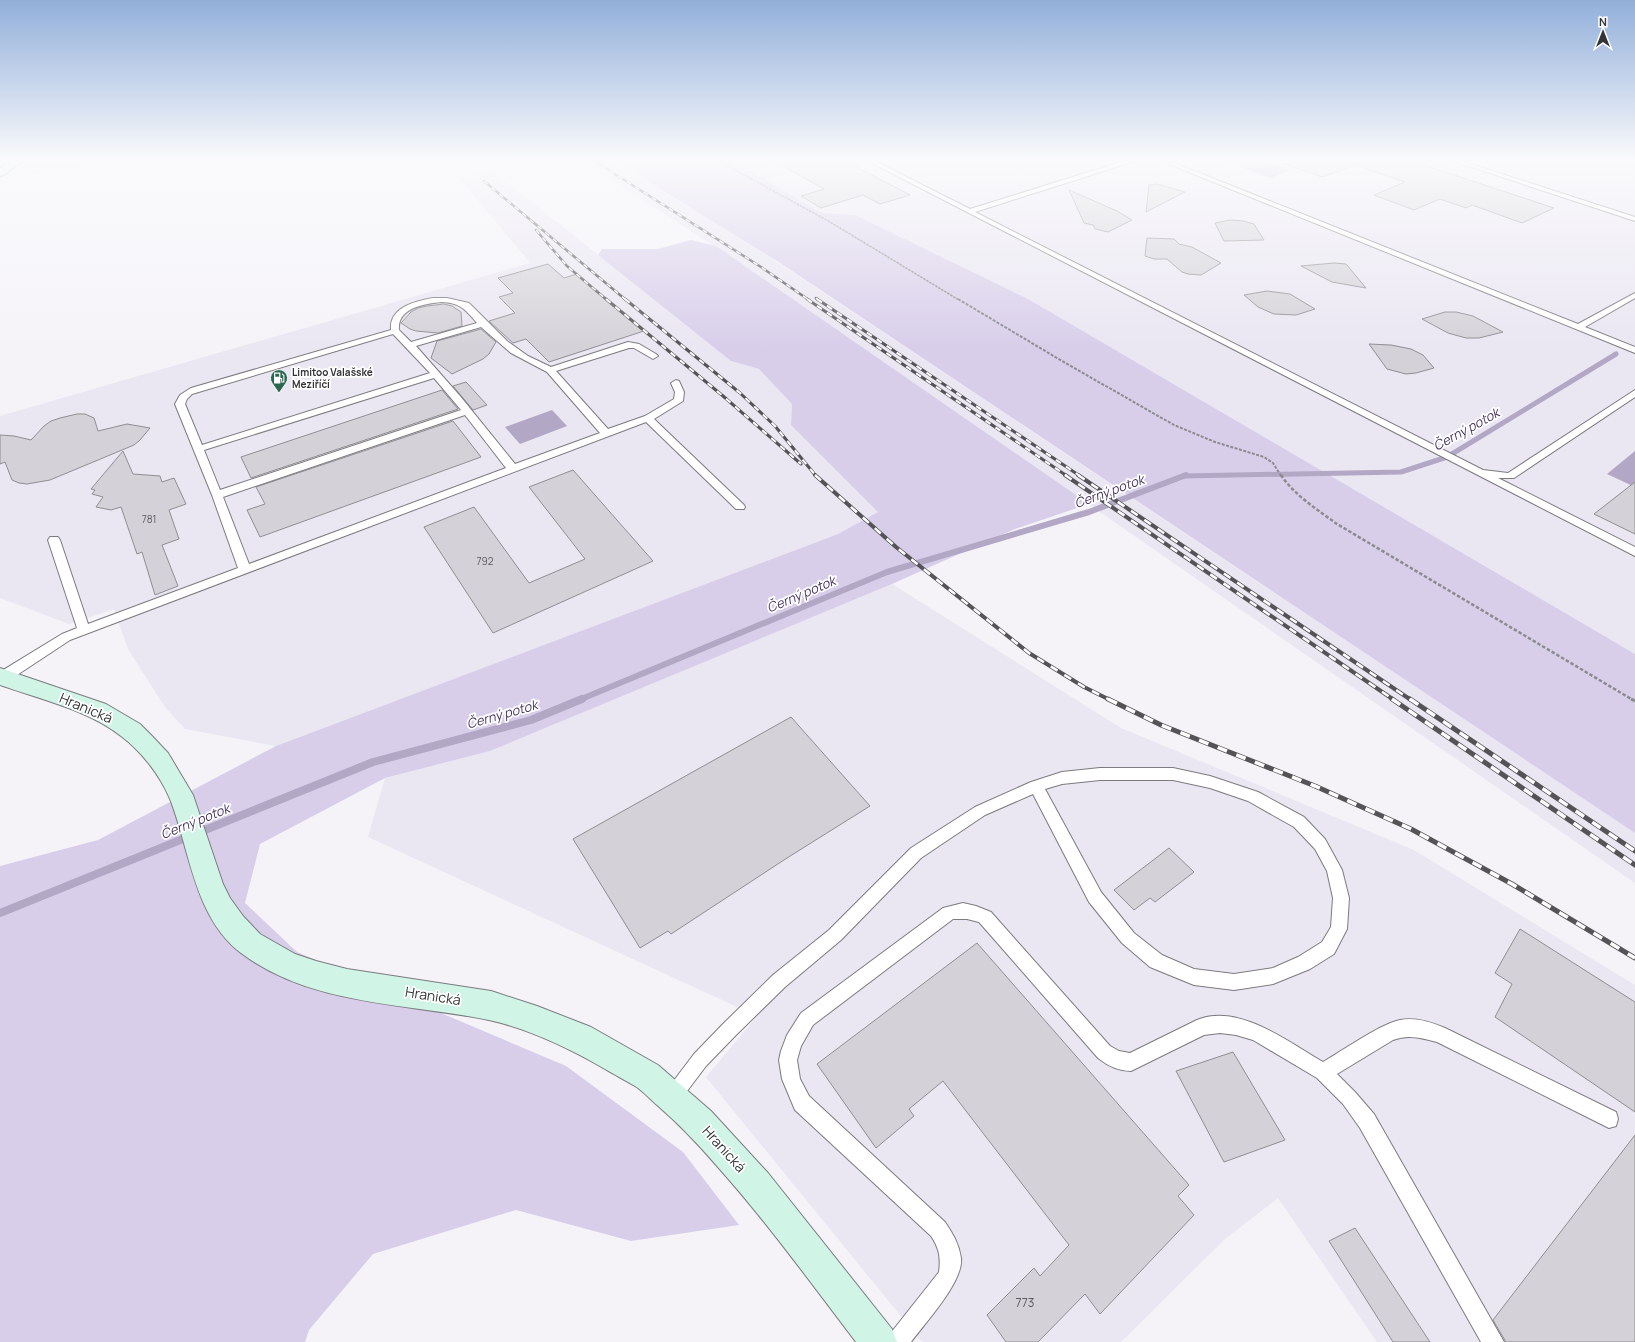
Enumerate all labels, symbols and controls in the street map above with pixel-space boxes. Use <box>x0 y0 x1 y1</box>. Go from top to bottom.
north arrow <box>1583 12 1623 52</box>
text: N <box>1599 14 1607 29</box>
place label: Limitoo Valašské Meziříčí <box>292 365 373 391</box>
fuel station icon: Limitoo Valašské Meziříčí <box>269 368 289 393</box>
water label: Černý potok <box>1430 402 1505 455</box>
water label: Černý potok <box>1072 469 1149 512</box>
house number: 781 <box>142 512 156 526</box>
house number: 792 <box>477 554 494 568</box>
water label: Černý potok <box>764 570 840 617</box>
street label: Hranická <box>57 688 116 727</box>
water label: Černý potok <box>464 695 542 733</box>
water label: Černý potok <box>158 798 235 843</box>
street label: Hranická <box>404 982 462 1009</box>
street label: Hranická <box>699 1121 750 1176</box>
house number: 773 <box>1015 1294 1035 1311</box>

